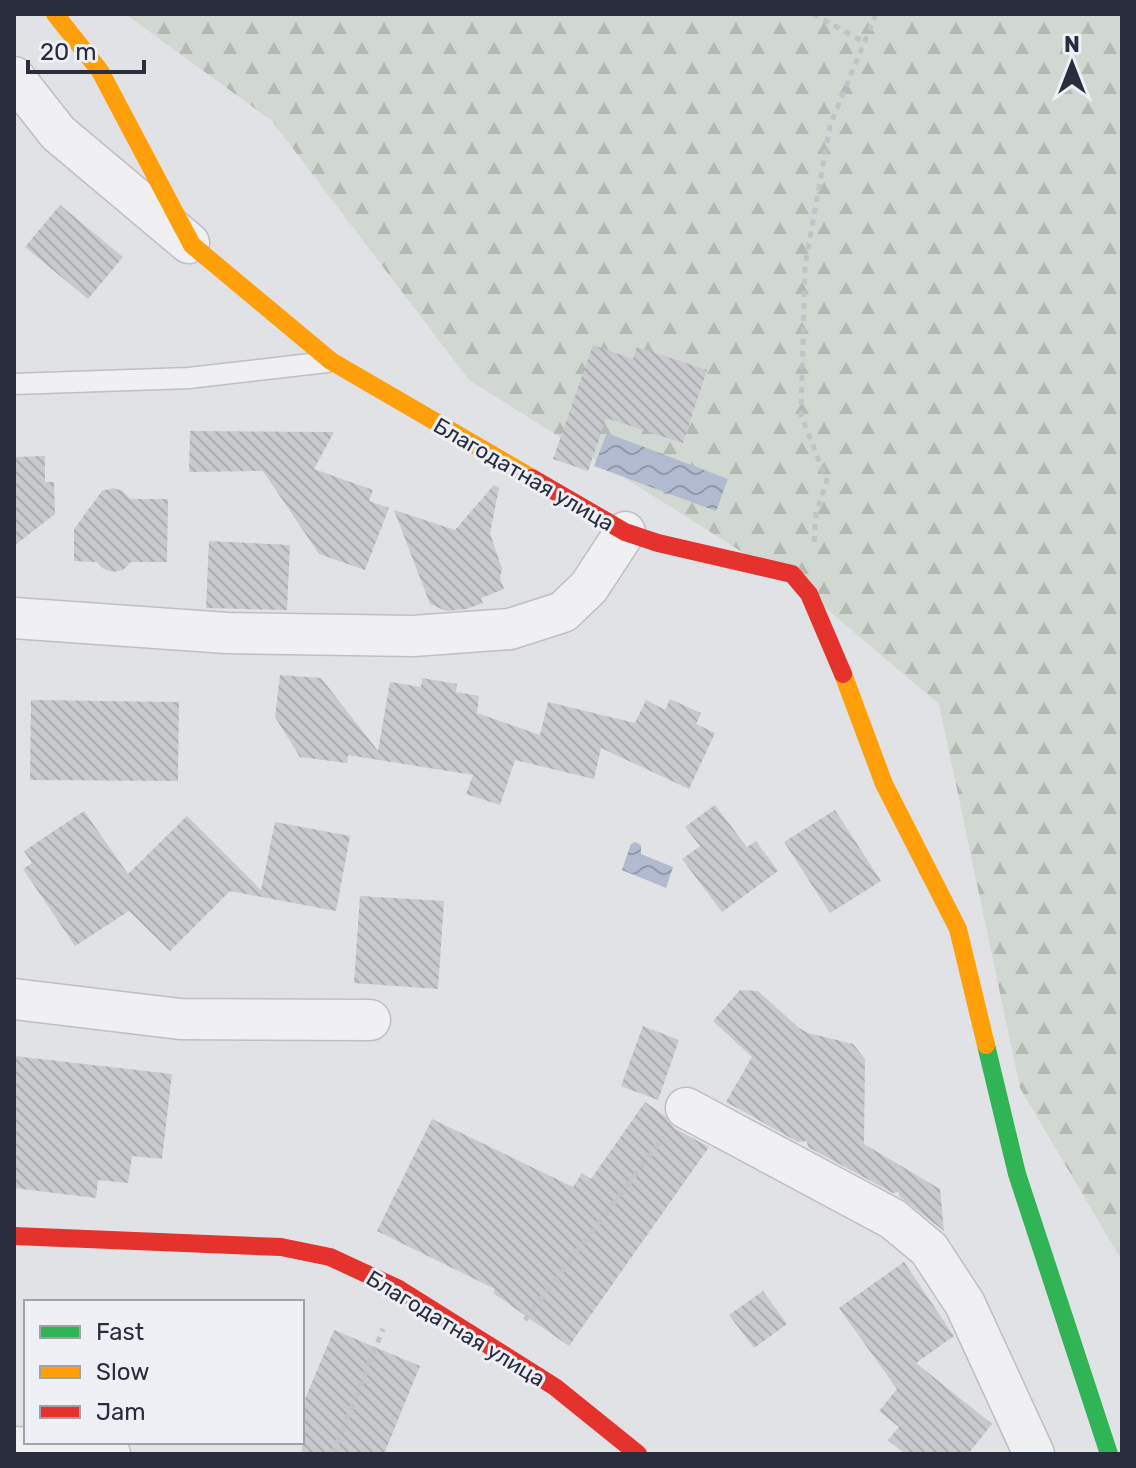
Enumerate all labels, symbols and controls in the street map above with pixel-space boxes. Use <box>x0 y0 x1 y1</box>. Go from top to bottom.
scale bar <box>28 24 144 74</box>
north arrow <box>1032 24 1112 104</box>
text: N <box>1064 31 1080 58</box>
text: 20 m <box>40 38 97 66</box>
street label: Благодатная улица <box>429 412 619 537</box>
street label: Благодатная улица <box>362 1264 550 1392</box>
legend <box>24 1300 304 1444</box>
text: Fast <box>96 1318 144 1346</box>
text: Slow <box>96 1358 149 1386</box>
text: Jam <box>96 1398 146 1426</box>

